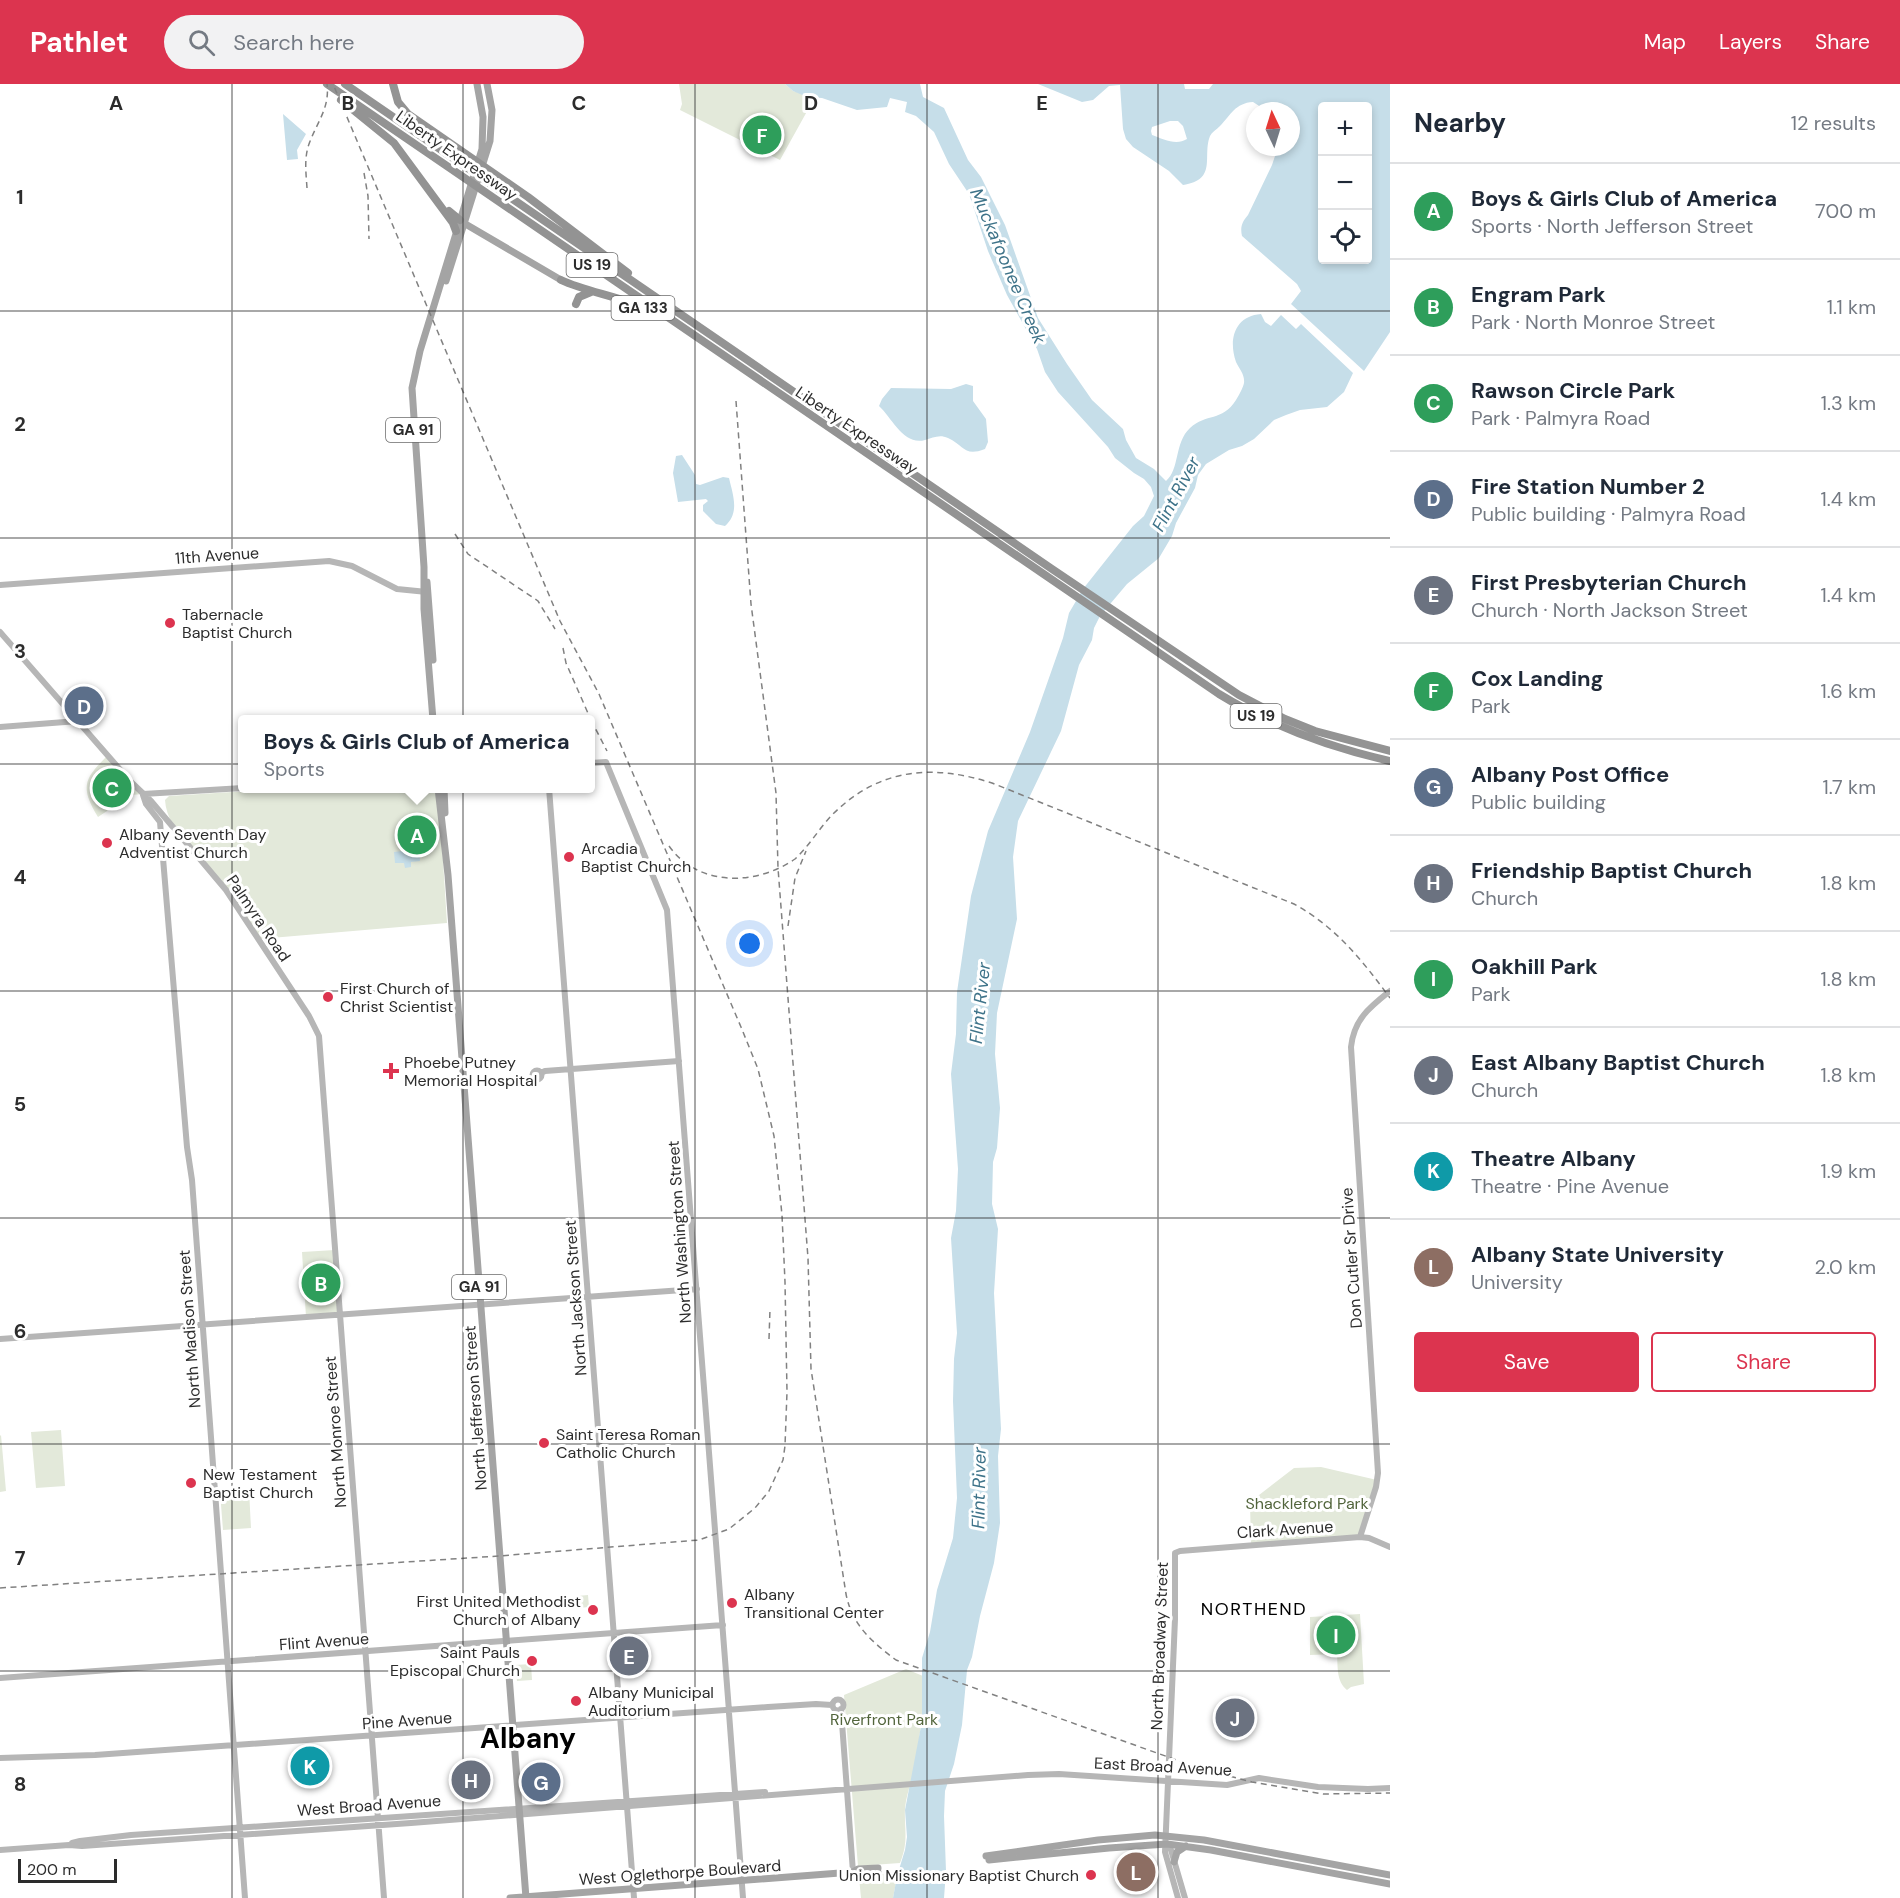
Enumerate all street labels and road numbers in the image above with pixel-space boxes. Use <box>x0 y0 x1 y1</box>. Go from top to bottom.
street label: Liberty Expressway <box>392 106 522 205</box>
road number: US 19 <box>566 253 618 277</box>
road number: GA 133 <box>612 296 674 320</box>
street label: Liberty Expressway <box>791 382 922 479</box>
road number: GA 91 <box>386 418 440 442</box>
street label: 11th Avenue <box>174 542 260 569</box>
road number: US 19 <box>1230 704 1282 728</box>
street label: Palmyra Road <box>222 871 295 966</box>
street label: North Washington Street <box>663 1140 696 1324</box>
street label: Don Cutler Sr Drive <box>1336 1187 1367 1329</box>
street label: North Jackson Street <box>560 1219 591 1376</box>
street label: North Madison Street <box>173 1249 206 1409</box>
road number: GA 91 <box>452 1275 506 1299</box>
street label: North Jefferson Street <box>459 1325 492 1491</box>
street label: North Monroe Street <box>320 1355 351 1509</box>
street label: Clark Avenue <box>1236 1516 1334 1543</box>
street label: North Broadway Street <box>1146 1561 1173 1731</box>
street label: Flint Avenue <box>278 1628 370 1655</box>
street label: Pine Avenue <box>361 1707 453 1734</box>
street label: East Broad Avenue <box>1093 1752 1232 1781</box>
street label: West Broad Avenue <box>296 1790 442 1821</box>
street label: West Oglethorpe Boulevard <box>578 1855 782 1890</box>

